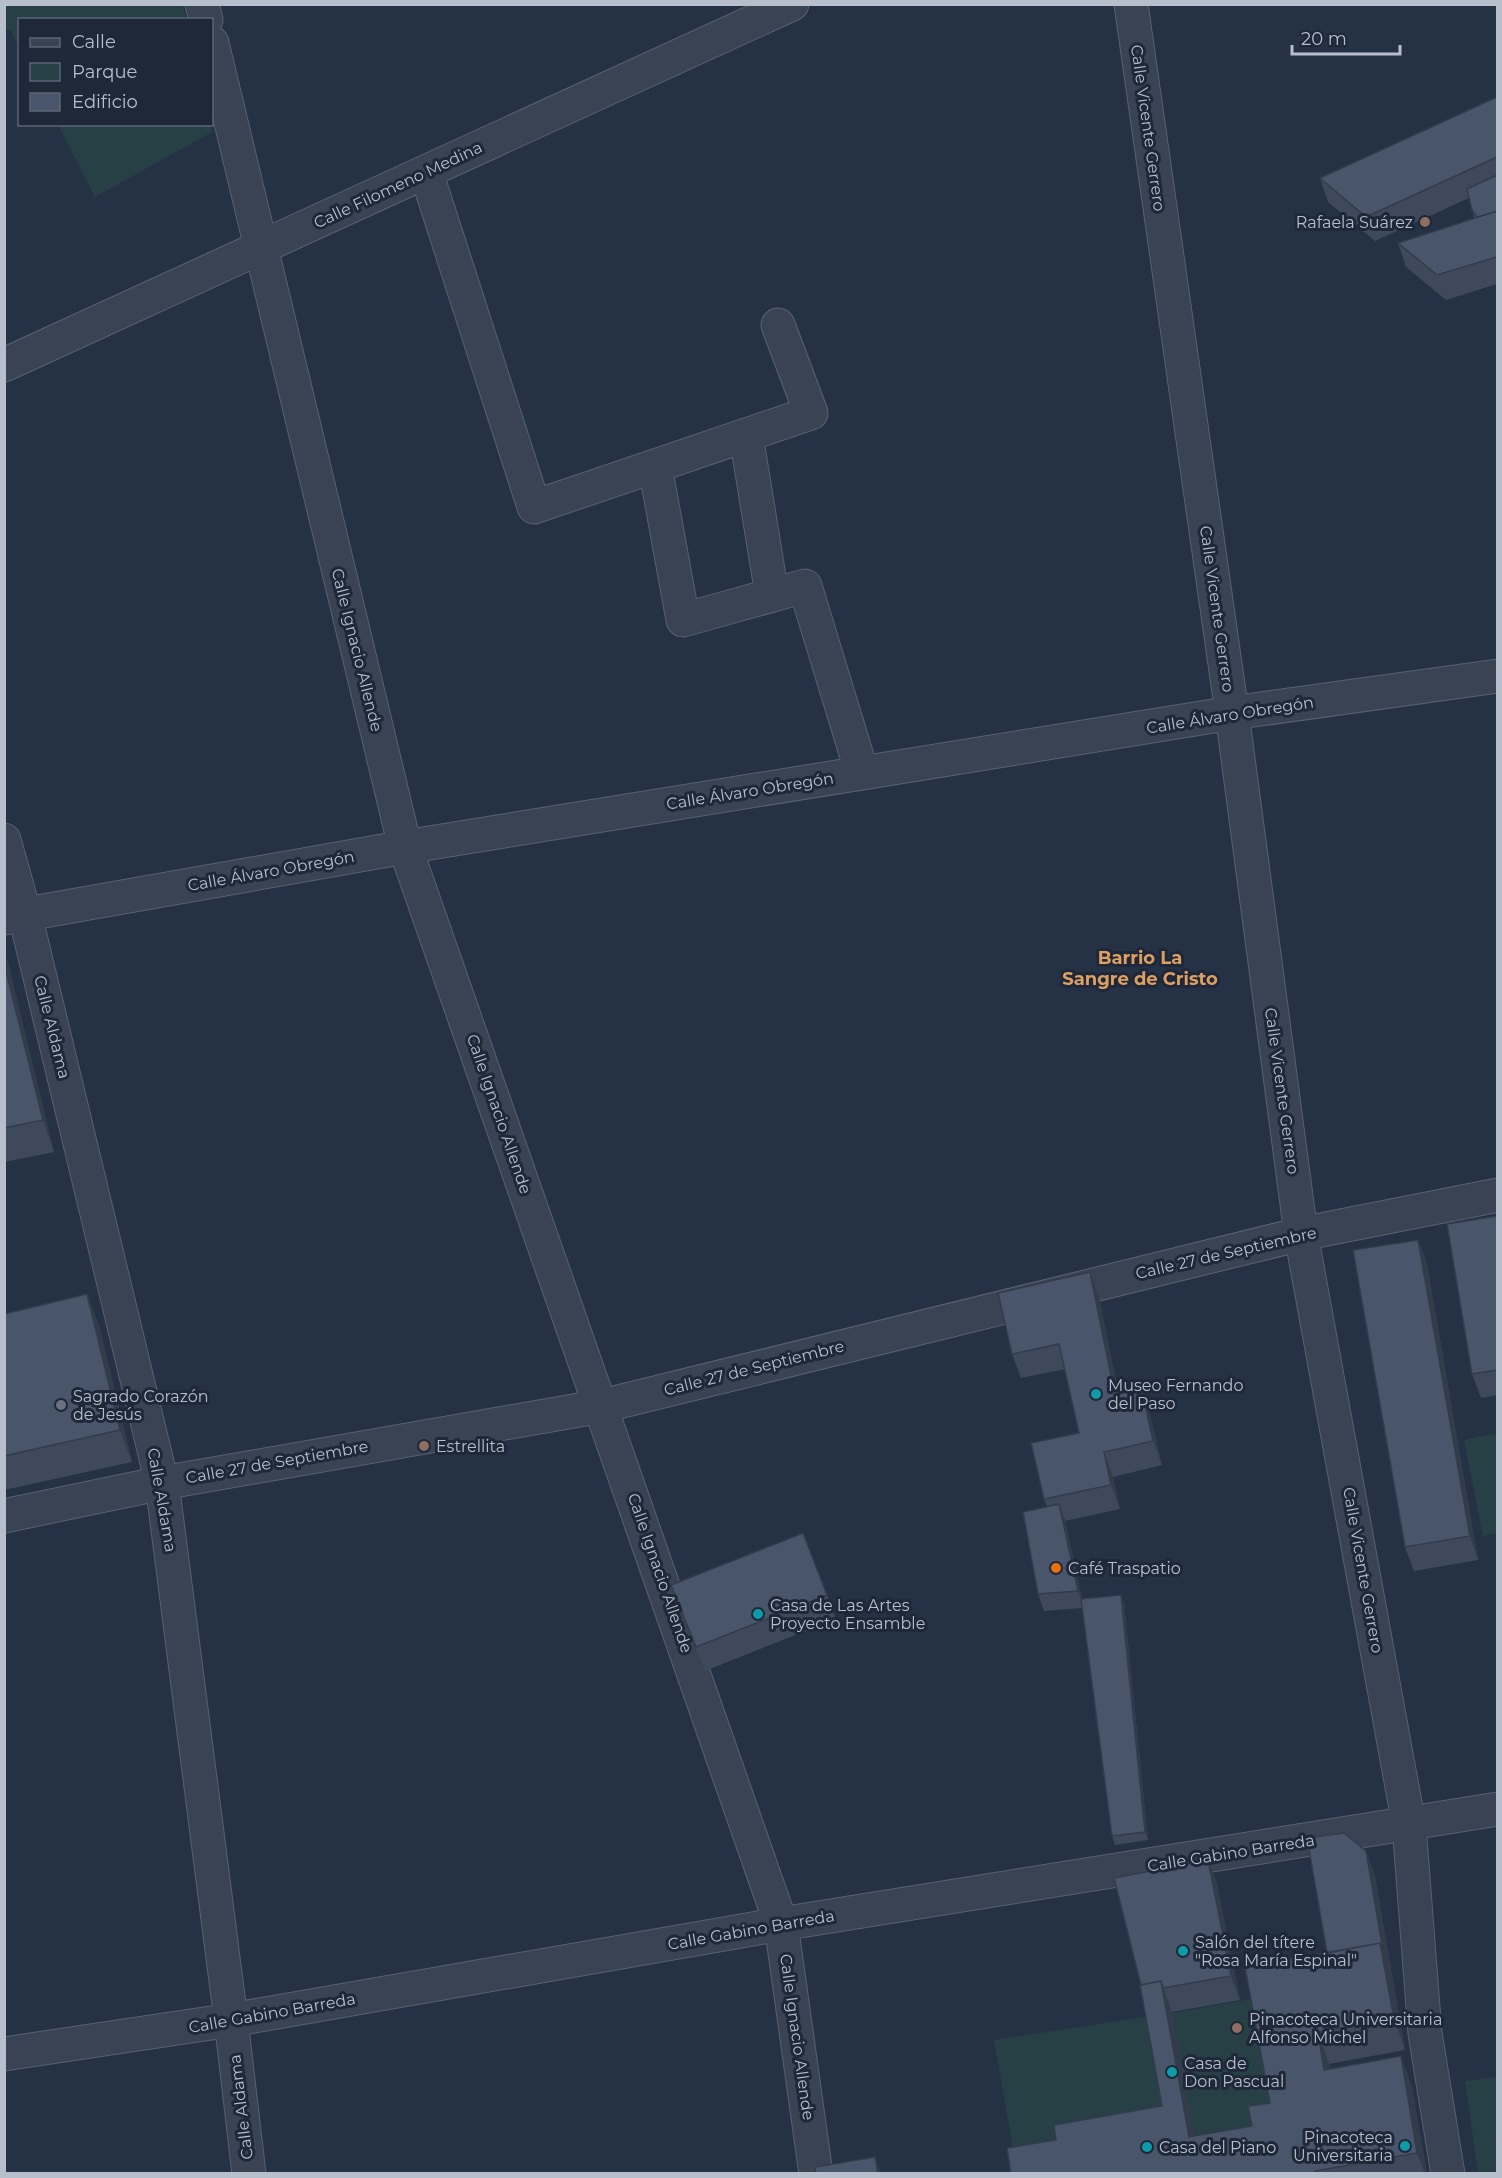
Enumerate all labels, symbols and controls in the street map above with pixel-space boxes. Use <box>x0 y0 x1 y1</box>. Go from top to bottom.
legend <box>18 18 213 126</box>
scale bar <box>1292 18 1400 56</box>
text: 20 m <box>1301 28 1347 50</box>
text: Calle <box>72 31 116 53</box>
street label: Calle Vicente Gerrero <box>1127 43 1169 213</box>
text: Parque <box>72 61 138 83</box>
text: Edificio <box>72 91 138 113</box>
street label: Calle Filomeno Medina <box>311 138 485 232</box>
place label: Rafaela Suárez <box>1296 213 1413 232</box>
marker: Rafaela Suárez <box>1418 215 1432 229</box>
street label: Calle Vicente Gerrero <box>1196 524 1238 694</box>
street label: Calle Ignacio Allende <box>328 566 386 734</box>
street label: Calle Álvaro Obregón <box>1145 692 1315 738</box>
street label: Calle Álvaro Obregón <box>665 768 835 814</box>
street label: Calle Álvaro Obregón <box>186 847 356 895</box>
district label: Barrio La Sangre de Cristo <box>1062 947 1218 990</box>
street label: Calle Aldama <box>30 973 74 1081</box>
street label: Calle Vicente Gerrero <box>1261 1006 1303 1176</box>
street label: Calle Ignacio Allende <box>463 1032 535 1196</box>
street label: Calle 27 de Septiembre <box>1134 1223 1318 1283</box>
street label: Calle 27 de Septiembre <box>662 1336 846 1400</box>
place label: Museo Fernando del Paso <box>1108 1376 1243 1413</box>
place label: Sagrado Corazón de Jesús <box>73 1387 209 1424</box>
marker: Museo Fernando del Paso <box>1089 1387 1103 1401</box>
marker: Sagrado Corazón de Jesús <box>54 1398 68 1412</box>
street label: Calle 27 de Septiembre <box>184 1437 370 1487</box>
place label: Estrellita <box>436 1437 505 1456</box>
marker: Estrellita <box>417 1439 431 1453</box>
street label: Calle Aldama <box>143 1446 181 1554</box>
street label: Calle Vicente Gerrero <box>1339 1486 1387 1654</box>
street label: Calle Ignacio Allende <box>624 1491 696 1655</box>
place label: Café Traspatio <box>1068 1559 1181 1578</box>
marker: Café Traspatio <box>1049 1561 1063 1575</box>
place label: Casa de Las Artes Proyecto Ensamble <box>770 1596 925 1633</box>
marker: Casa de Las Artes Proyecto Ensamble <box>751 1607 765 1621</box>
street label: Calle Gabino Barreda <box>1146 1830 1316 1876</box>
street label: Calle Gabino Barreda <box>666 1906 836 1954</box>
place label: Salón del títere "Rosa María Espinal" <box>1195 1933 1357 1970</box>
marker: Salón del títere "Rosa María Espinal" <box>1176 1944 1190 1958</box>
street label: Calle Ignacio Allende <box>776 1953 818 2121</box>
street label: Calle Gabino Barreda <box>187 1989 357 2037</box>
place label: Pinacoteca Universitaria Alfonso Michel <box>1249 2010 1442 2047</box>
marker: Pinacoteca Universitaria Alfonso Michel <box>1230 2021 1244 2035</box>
street label: Calle Aldama <box>225 2053 257 2161</box>
place label: Casa de Don Pascual <box>1184 2054 1284 2091</box>
marker: Casa de Don Pascual <box>1165 2065 1179 2079</box>
place label: Pinacoteca Universitaria <box>1293 2128 1393 2165</box>
place label: Casa del Piano <box>1159 2138 1276 2157</box>
marker: Pinacoteca Universitaria <box>1398 2139 1412 2153</box>
marker: Casa del Piano <box>1140 2140 1154 2154</box>

